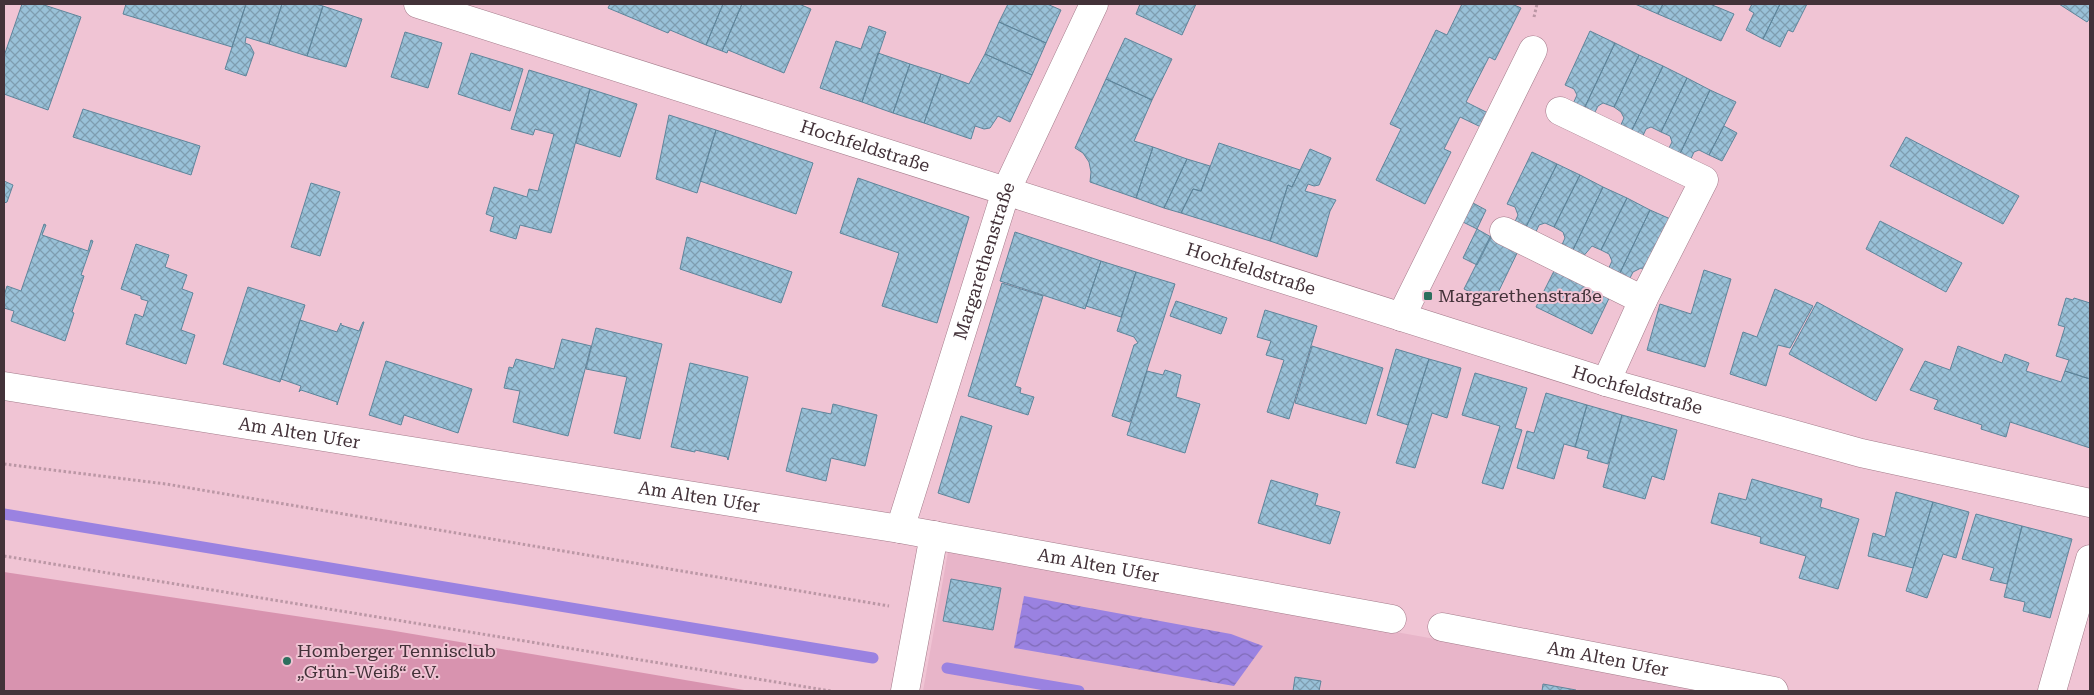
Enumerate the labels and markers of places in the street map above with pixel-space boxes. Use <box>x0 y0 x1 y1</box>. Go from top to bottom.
place label: Margarethenstraße <box>1438 285 1602 306</box>
marker: Margarethenstraße <box>1422 290 1434 302</box>
place label: Homberger Tennisclub „Grün-Weiß“ e.V. <box>297 640 496 682</box>
marker: Homberger Tennisclub „Grün-Weiß“ e.V. <box>281 655 293 667</box>

